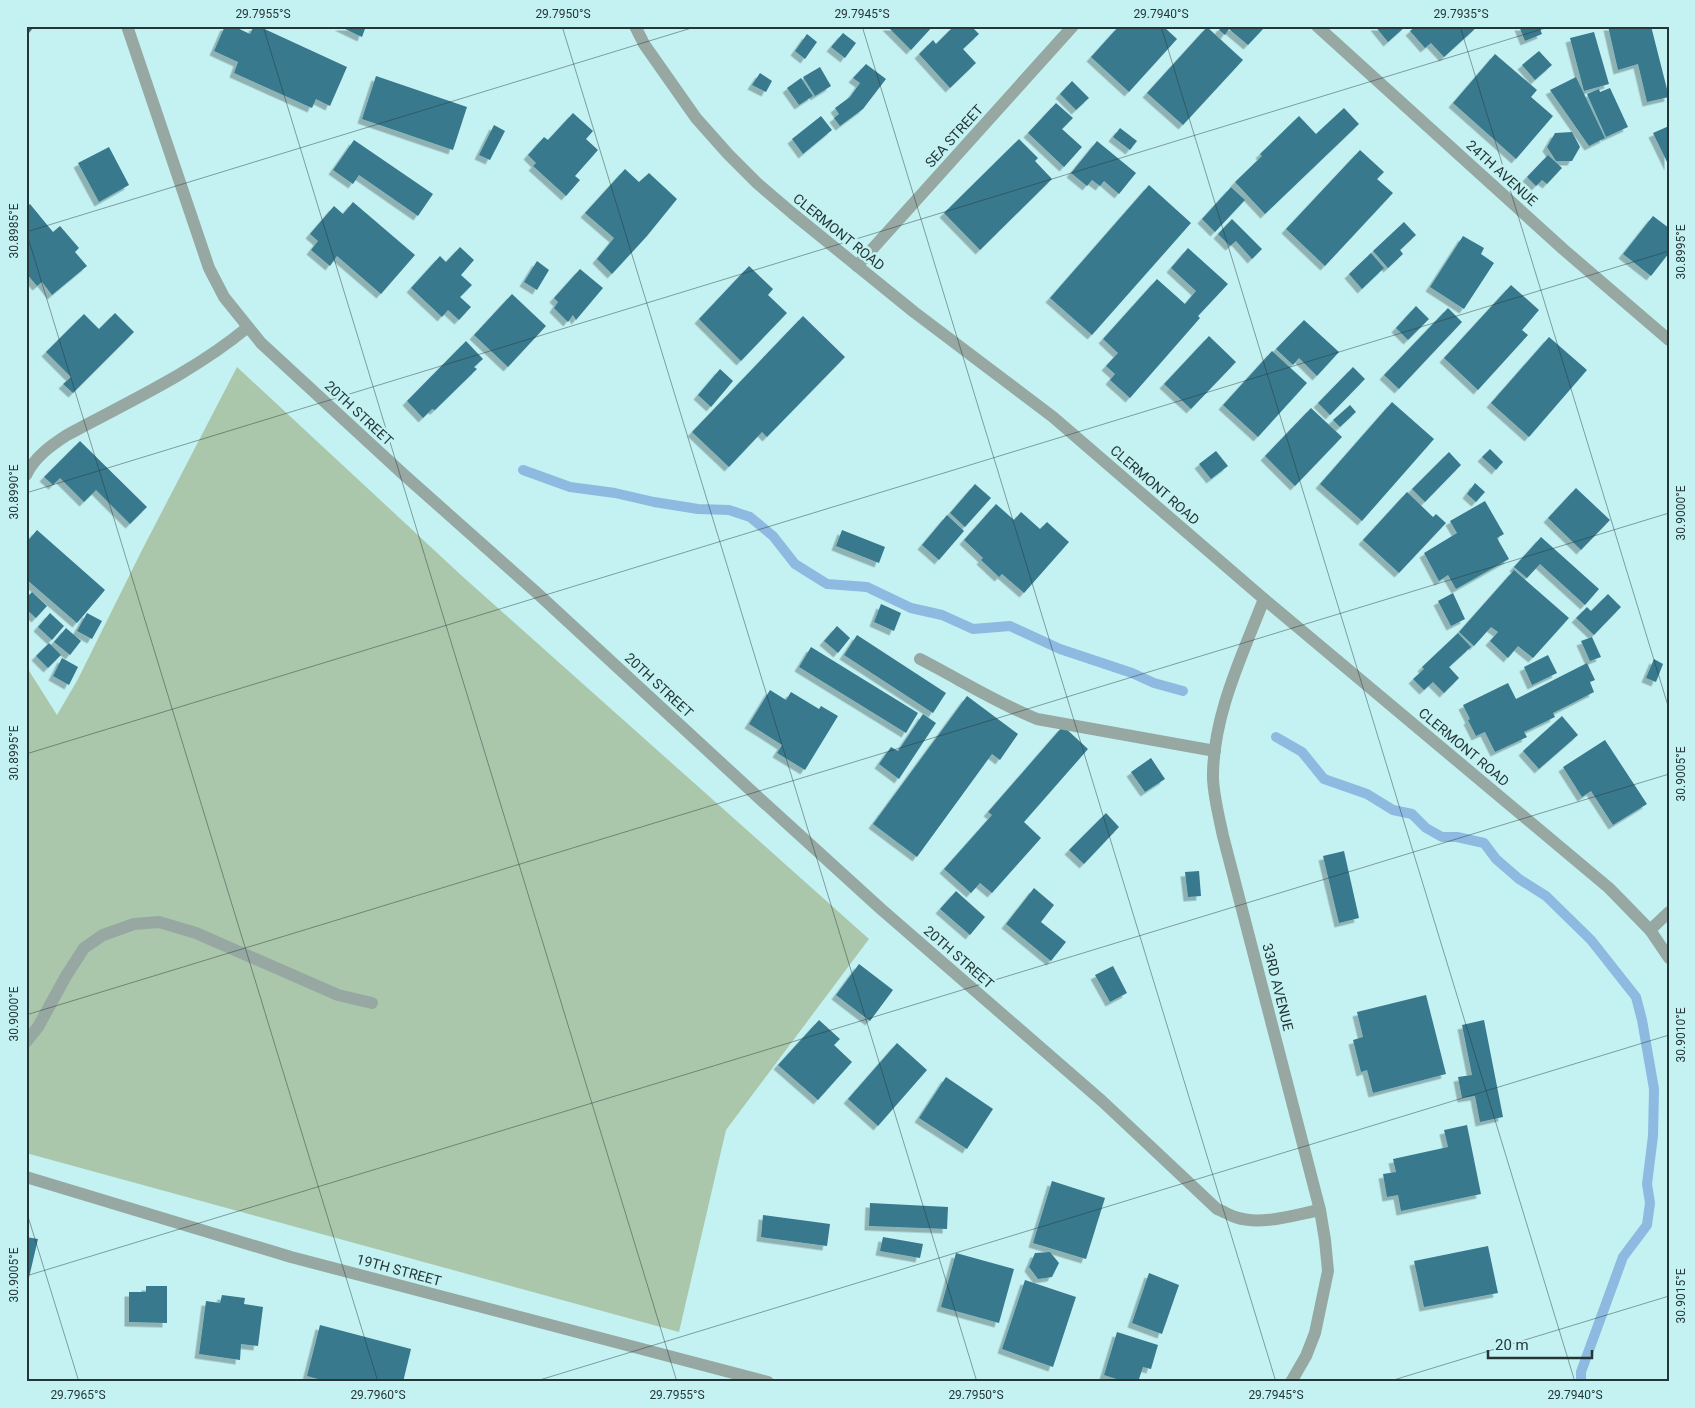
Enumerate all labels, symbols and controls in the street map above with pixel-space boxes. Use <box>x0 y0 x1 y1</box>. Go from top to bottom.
text: 29.7955°S <box>235 7 291 21</box>
text: 29.7950°S <box>535 7 591 21</box>
text: 29.7945°S <box>834 7 890 21</box>
text: 29.7940°S <box>1133 7 1189 21</box>
text: 29.7935°S <box>1433 7 1489 21</box>
street label: SEA STREET <box>922 101 987 171</box>
street label: 24TH AVENUE <box>1463 137 1541 209</box>
street label: CLERMONT ROAD <box>790 190 888 274</box>
text: 30.8985°E <box>7 203 21 258</box>
text: 30.8995°E <box>1674 224 1688 279</box>
street label: 20TH STREET <box>322 377 397 449</box>
street label: CLERMONT ROAD <box>1107 442 1203 528</box>
text: 30.8990°E <box>7 464 21 519</box>
text: 30.9000°E <box>1674 485 1688 540</box>
street label: 20TH STREET <box>622 649 697 721</box>
street label: CLERMONT ROAD <box>1416 705 1512 789</box>
text: 30.8995°E <box>7 725 21 780</box>
text: 30.9005°E <box>1674 746 1688 801</box>
street label: 20TH STREET <box>921 922 998 992</box>
street label: 33RD AVENUE <box>1259 942 1297 1032</box>
text: 30.9000°E <box>7 986 21 1041</box>
text: 30.9010°E <box>1674 1007 1688 1062</box>
text: 30.9005°E <box>7 1247 21 1302</box>
street label: 19TH STREET <box>355 1251 444 1289</box>
text: 30.9015°E <box>1674 1268 1688 1323</box>
scale bar <box>1488 1328 1591 1360</box>
text: 20 m <box>1495 1336 1529 1354</box>
text: 29.7965°S <box>50 1388 106 1402</box>
text: 29.7960°S <box>350 1388 406 1402</box>
text: 29.7955°S <box>649 1388 705 1402</box>
text: 29.7950°S <box>948 1388 1004 1402</box>
text: 29.7945°S <box>1248 1388 1304 1402</box>
text: 29.7940°S <box>1547 1388 1603 1402</box>

